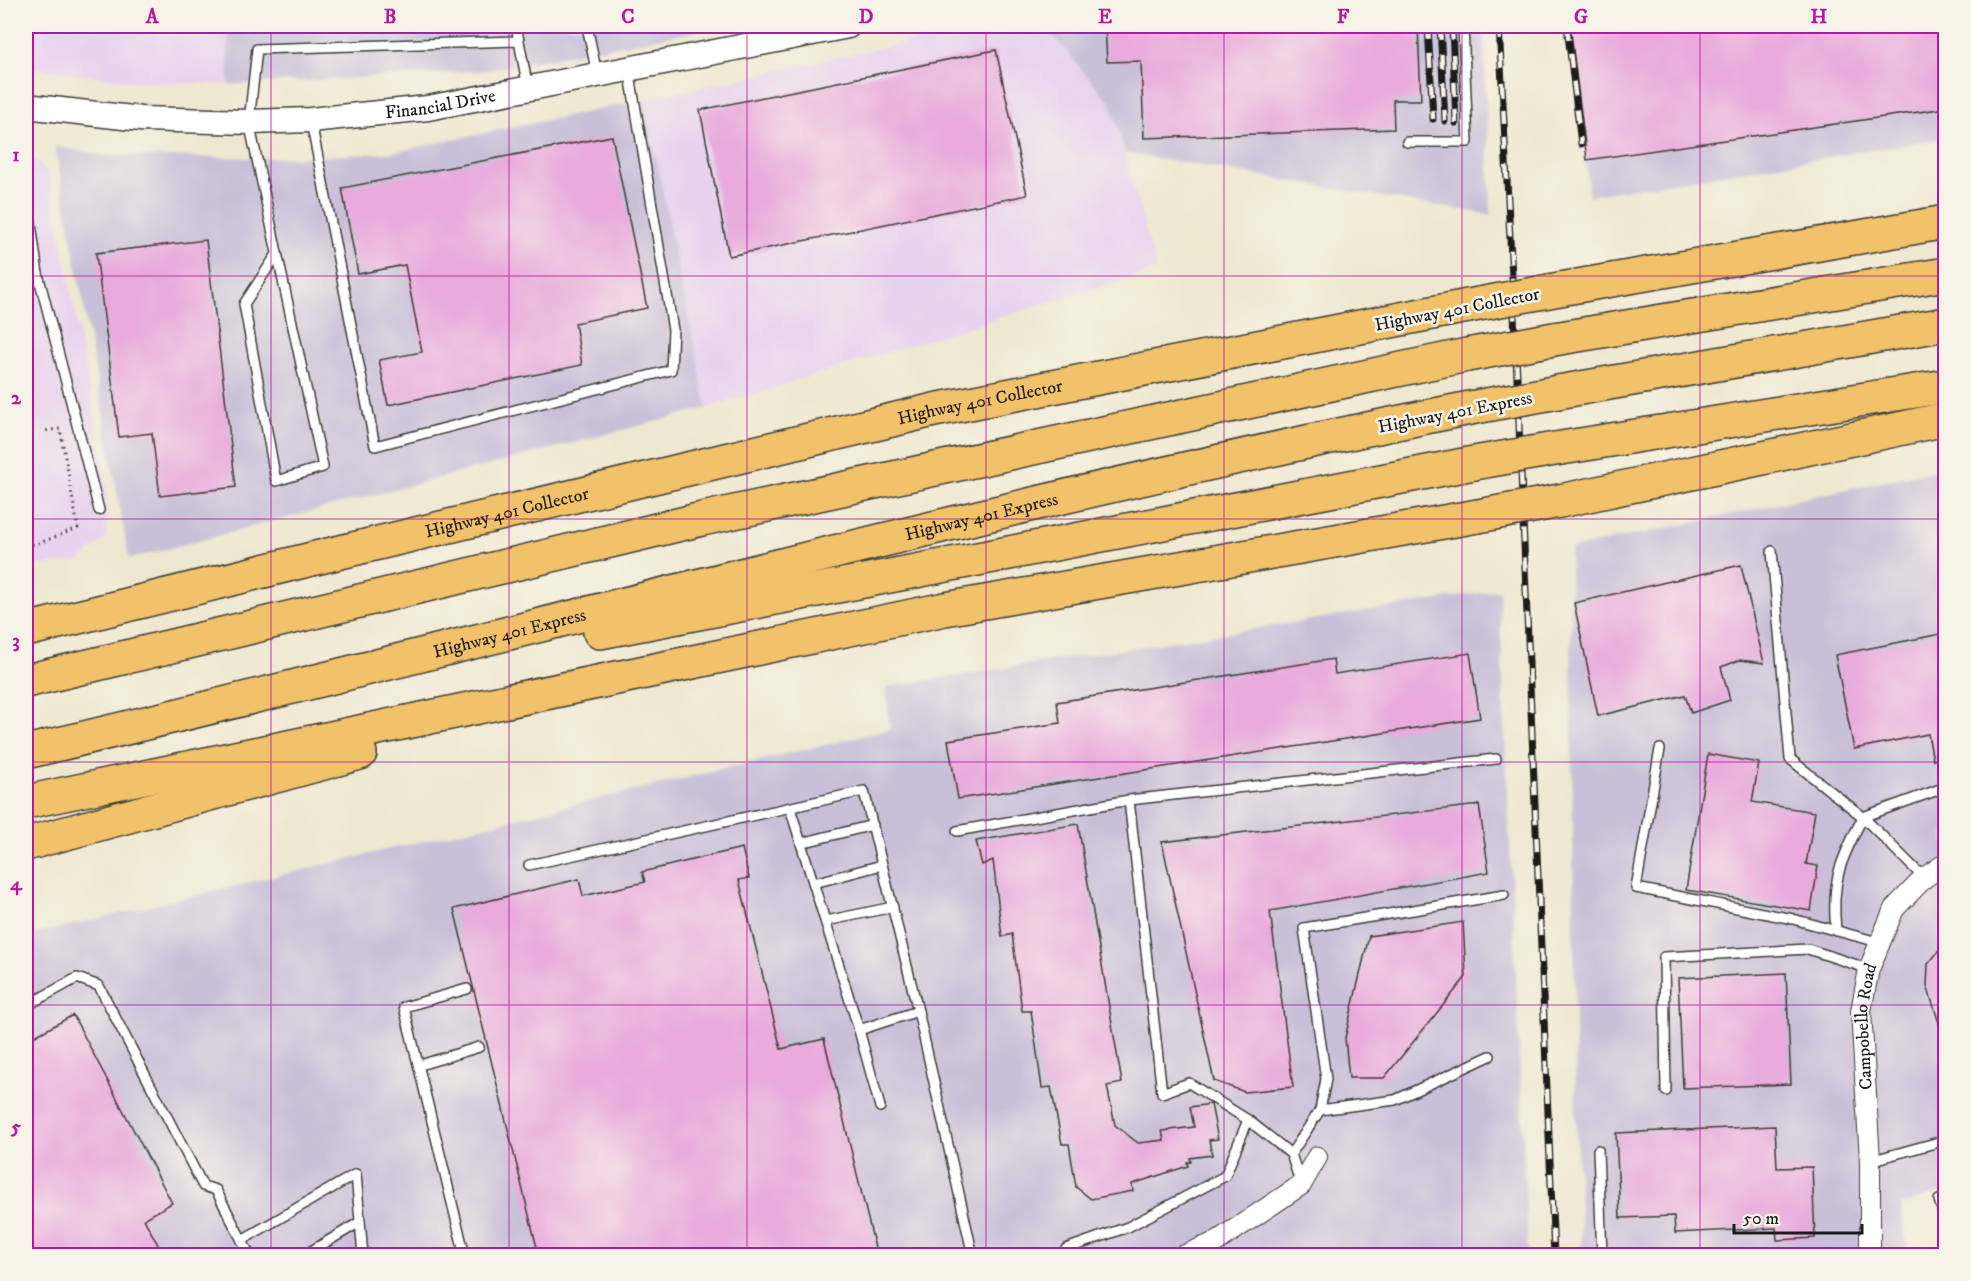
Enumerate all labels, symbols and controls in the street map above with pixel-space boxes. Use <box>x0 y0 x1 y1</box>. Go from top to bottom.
text: A <box>145 5 160 30</box>
text: B <box>384 5 396 30</box>
text: C <box>621 5 635 30</box>
text: D <box>859 5 874 30</box>
text: E <box>1098 5 1112 30</box>
text: F <box>1337 5 1350 30</box>
text: G <box>1574 5 1588 30</box>
text: H <box>1811 5 1828 30</box>
street label: Financial Drive <box>384 85 497 124</box>
text: 1 <box>12 143 20 168</box>
street label: Highway 401 Collector <box>1373 283 1542 337</box>
street label: Highway 401 Collector <box>896 375 1065 430</box>
text: 2 <box>11 386 22 411</box>
street label: Highway 401 Express <box>1376 387 1534 439</box>
street label: Highway 401 Collector <box>423 483 591 543</box>
street label: Highway 401 Express <box>903 489 1060 546</box>
street label: Highway 401 Express <box>431 604 588 664</box>
text: 3 <box>12 629 20 654</box>
text: 4 <box>10 872 23 897</box>
street label: Campobello Road <box>1851 960 1882 1091</box>
text: 5 <box>10 1115 21 1140</box>
scale bar <box>1734 1197 1862 1235</box>
text: 50 m <box>1743 1208 1779 1230</box>

